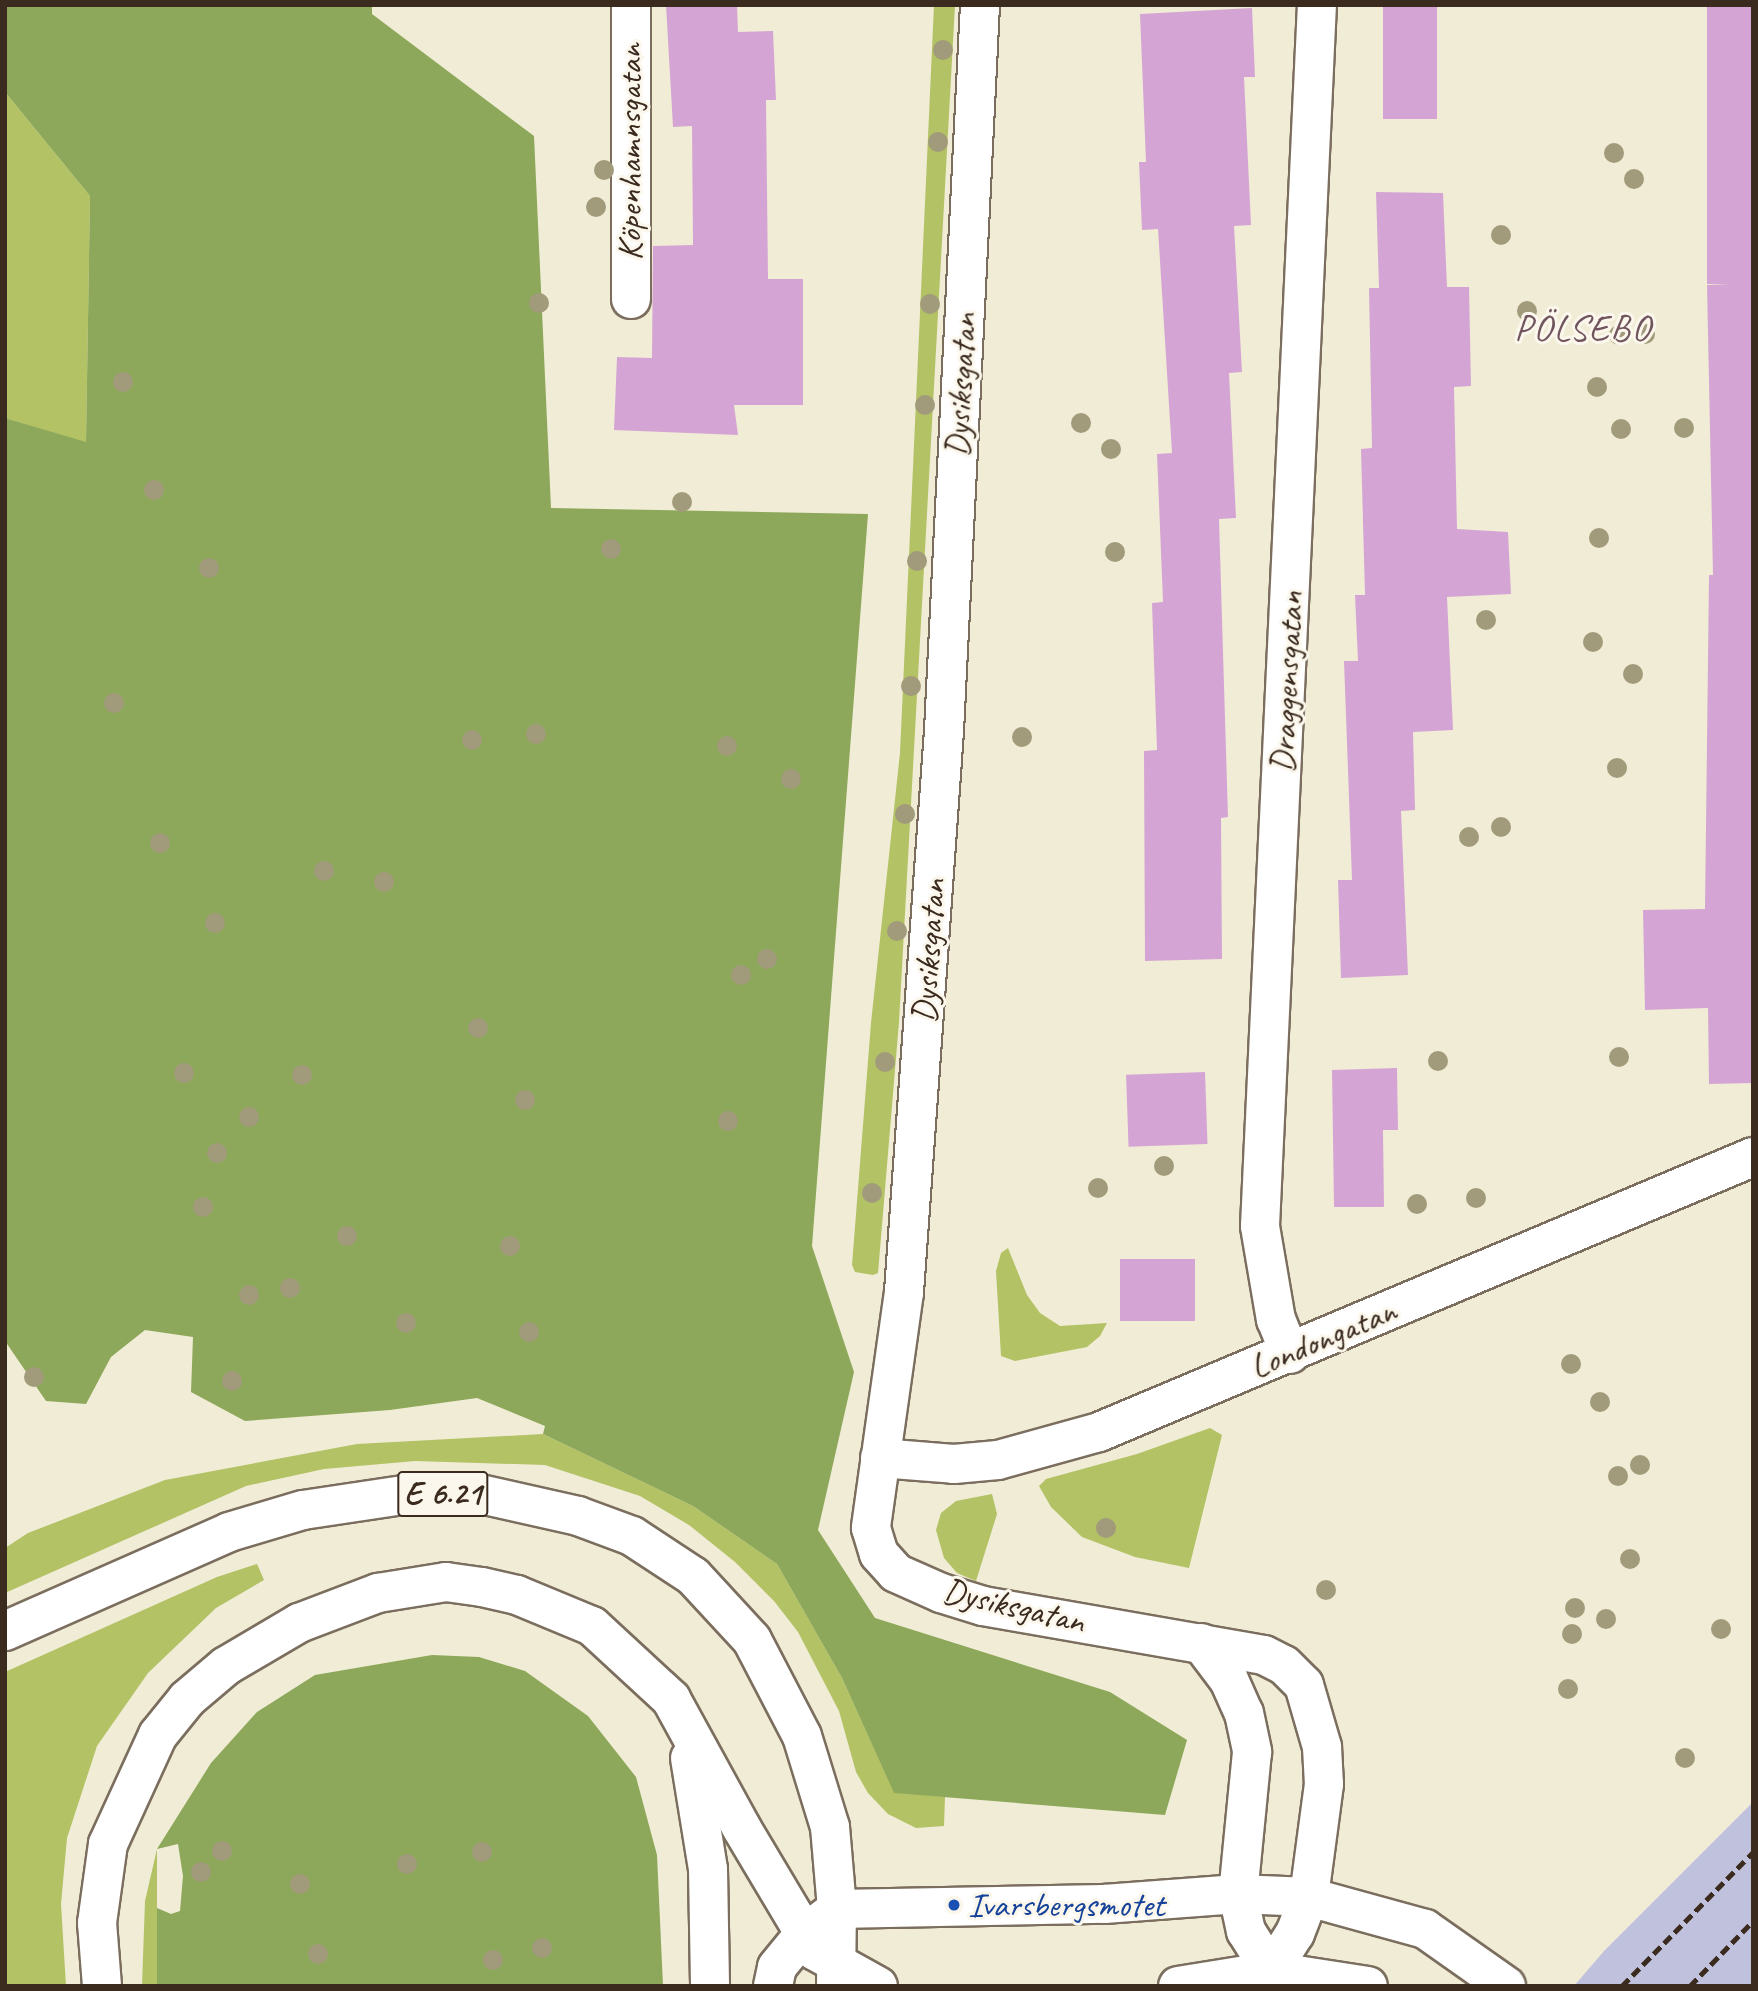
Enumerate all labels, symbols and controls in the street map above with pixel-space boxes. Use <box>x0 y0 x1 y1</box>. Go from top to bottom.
street label: Köpenhamnsgatan <box>609 44 651 260</box>
district label: PÖLSEBO <box>1514 306 1652 350</box>
street label: Dysiksgatan <box>936 312 986 458</box>
street label: Draggensgatan <box>1261 590 1313 774</box>
street label: Dysiksgatan <box>903 878 955 1024</box>
street label: Londongatan <box>1244 1290 1402 1388</box>
road number: E 6.21 <box>396 1464 490 1524</box>
street label: Dysiksgatan <box>939 1569 1089 1643</box>
place label: Ivarsbergsmotet <box>968 1884 1164 1926</box>
marker: Ivarsbergsmotet <box>946 1897 962 1913</box>

